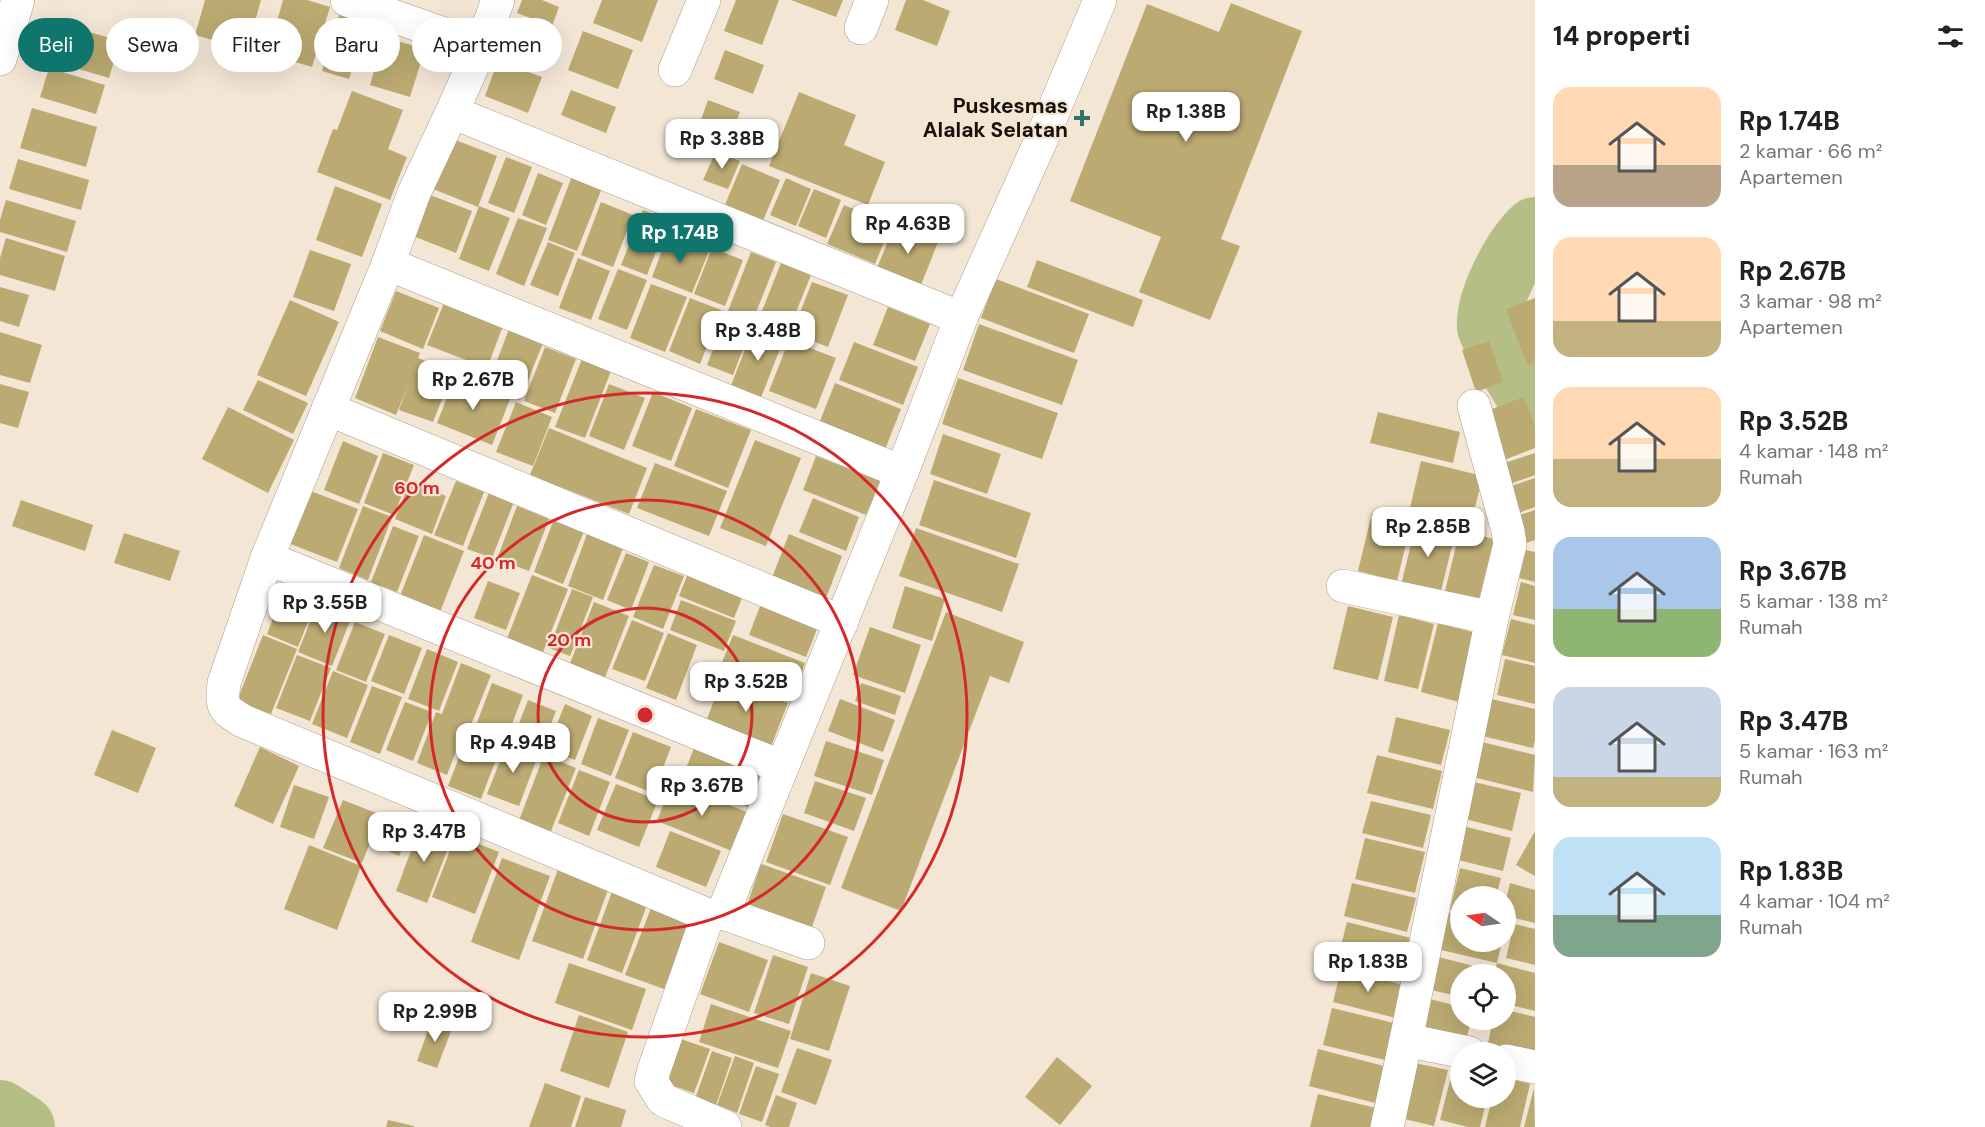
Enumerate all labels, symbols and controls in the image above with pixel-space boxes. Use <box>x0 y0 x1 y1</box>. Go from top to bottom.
chip: Beli <box>18 18 94 72</box>
chip: Sewa <box>106 18 199 72</box>
chip: Filter <box>211 18 302 72</box>
chip: Baru <box>314 18 400 72</box>
chip: Apartemen <box>412 18 562 72</box>
text: 14 properti <box>1553 19 1691 53</box>
icon: filters <box>1934 20 1967 53</box>
place label: Puskesmas Alalak Selatan <box>923 92 1068 144</box>
pin: Rp 1.38B <box>1124 92 1248 143</box>
text: Rp 1.38B <box>1146 98 1226 124</box>
text: Rp 1.74B <box>1739 104 1840 138</box>
marker: Puskesmas Alalak Selatan <box>1073 109 1091 127</box>
icon: home <box>1601 111 1673 183</box>
pin: Rp 3.38B <box>660 119 784 170</box>
text: Rp 3.38B <box>680 125 765 151</box>
text: 2 kamar · 66 m² <box>1739 138 1882 164</box>
text: Apartemen <box>1739 164 1843 190</box>
pin: Rp 4.63B <box>846 204 970 255</box>
text: Rp 4.63B <box>865 210 951 236</box>
pin: Rp 1.74B <box>618 213 742 264</box>
text: Rp 1.74B <box>641 219 719 245</box>
text: Rp 2.67B <box>1739 254 1846 288</box>
icon: home <box>1601 261 1673 333</box>
text: 3 kamar · 98 m² <box>1739 288 1882 314</box>
pin: Rp 3.48B <box>696 311 820 362</box>
text: Apartemen <box>1739 314 1843 340</box>
text: Rp 3.48B <box>715 317 801 343</box>
pin: Rp 2.67B <box>411 360 535 411</box>
text: Rp 2.67B <box>432 366 514 392</box>
text: Rp 3.52B <box>1739 404 1848 438</box>
icon: home <box>1601 411 1673 483</box>
text: 4 kamar · 148 m² <box>1739 438 1888 464</box>
text: Rumah <box>1739 464 1803 490</box>
text: 60 m <box>394 476 440 500</box>
pin: Rp 2.85B <box>1366 507 1490 558</box>
text: Rp 2.85B <box>1386 513 1470 539</box>
text: 40 m <box>470 551 516 575</box>
text: Rp 3.67B <box>1739 554 1847 588</box>
icon: home <box>1601 561 1673 633</box>
pin: Rp 3.55B <box>263 583 387 634</box>
text: 5 kamar · 138 m² <box>1739 588 1888 614</box>
text: Rp 3.55B <box>282 589 368 615</box>
text: Rumah <box>1739 614 1803 640</box>
text: 20 m <box>547 628 591 652</box>
pin: Rp 3.52B <box>684 662 808 713</box>
text: Rp 3.52B <box>704 668 788 694</box>
text: Rp 3.47B <box>1739 704 1848 738</box>
centre of rings <box>635 705 655 725</box>
icon: home <box>1601 711 1673 783</box>
pin: Rp 4.94B <box>451 723 575 774</box>
text: Rp 4.94B <box>470 729 556 755</box>
text: 5 kamar · 163 m² <box>1739 738 1888 764</box>
text: Rumah <box>1739 764 1803 790</box>
pin: Rp 3.67B <box>640 766 764 817</box>
text: Rp 3.67B <box>661 772 743 798</box>
pin: Rp 3.47B <box>362 812 486 863</box>
text: Rp 3.47B <box>382 818 466 844</box>
text: Rp 1.83B <box>1739 854 1843 888</box>
icon: home <box>1601 861 1673 933</box>
north arrow <box>1450 886 1516 952</box>
map controls <box>1450 886 1516 1108</box>
text: 4 kamar · 104 m² <box>1739 888 1890 914</box>
text: Rumah <box>1739 914 1803 940</box>
pin: Rp 1.83B <box>1306 942 1430 993</box>
text: Rp 1.83B <box>1328 948 1408 974</box>
button: locate <box>1450 964 1516 1030</box>
pin: Rp 2.99B <box>373 992 497 1043</box>
text: Rp 2.99B <box>393 998 477 1024</box>
button: layers <box>1450 1042 1516 1108</box>

